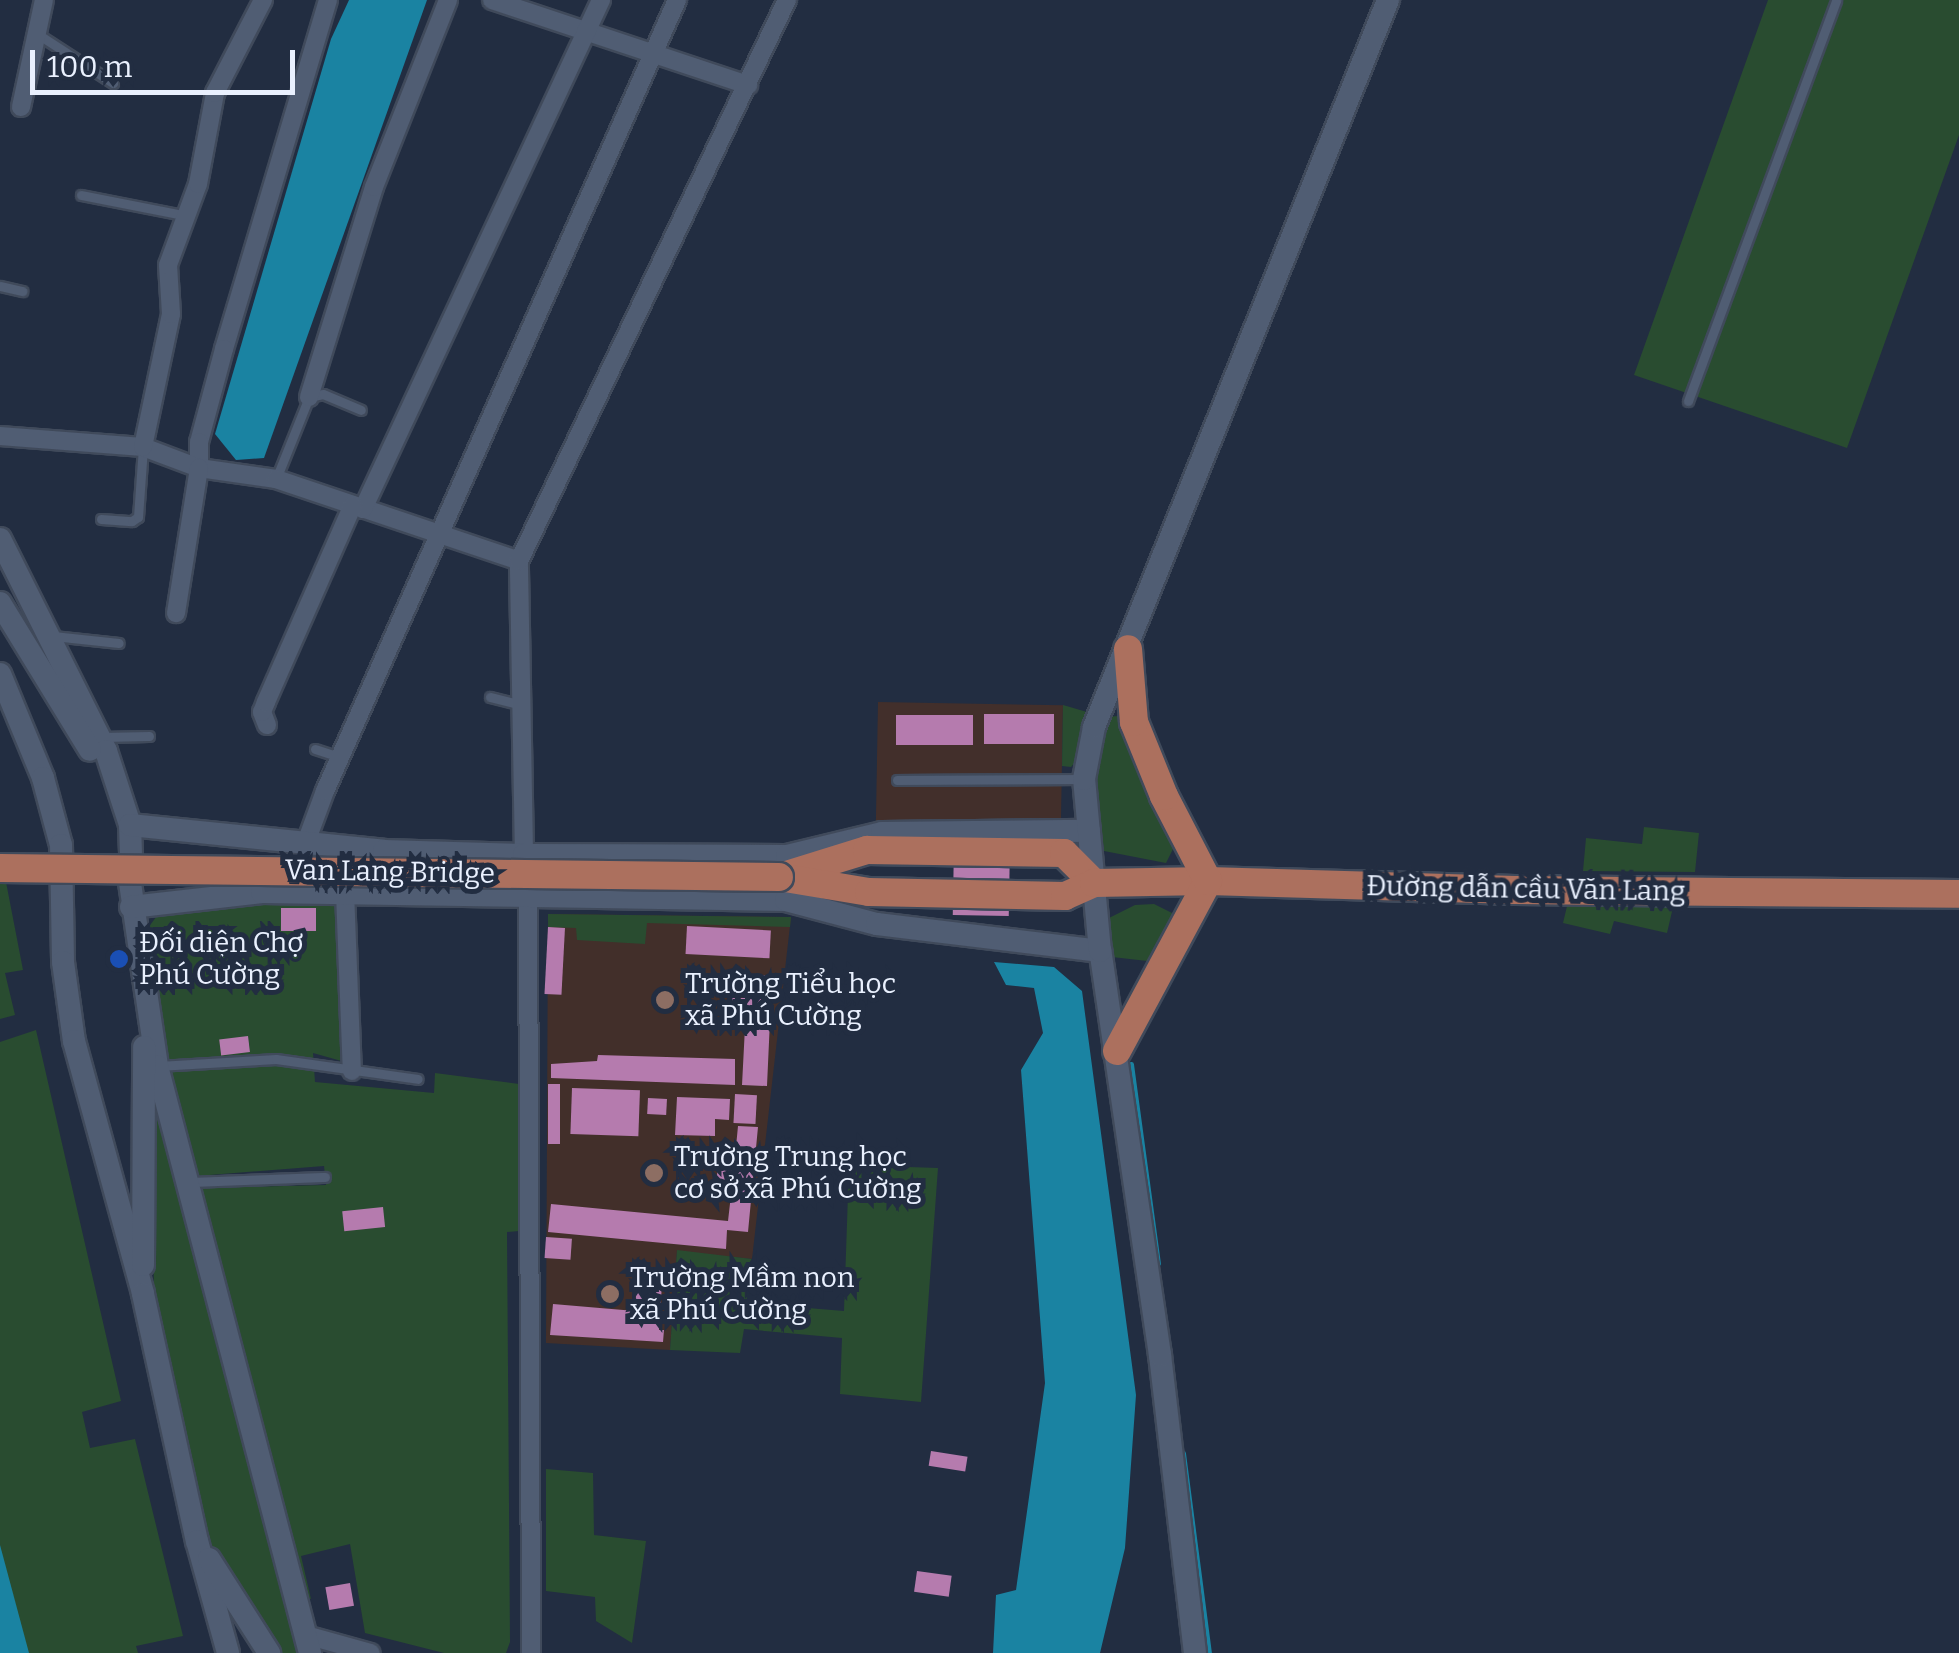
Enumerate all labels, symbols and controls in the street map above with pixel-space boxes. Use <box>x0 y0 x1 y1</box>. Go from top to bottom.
scale bar <box>35 30 300 92</box>
text: 100 m <box>47 49 132 85</box>
street label: Van Lang Bridge <box>285 853 495 891</box>
street label: Đường dẫn cầu Văn Lang <box>1366 869 1686 909</box>
place label: Đối diện Chợ Phú Cường <box>139 926 303 992</box>
marker: Đối diện Chợ Phú Cường <box>108 948 130 970</box>
place label: Trường Tiểu học xã Phú Cường <box>685 967 896 1033</box>
marker: Trường Tiểu học xã Phú Cường <box>654 989 676 1011</box>
place label: Trường Trung học cơ sở xã Phú Cường <box>674 1140 922 1206</box>
marker: Trường Trung học cơ sở xã Phú Cường <box>643 1162 665 1184</box>
place label: Trường Mầm non xã Phú Cường <box>630 1261 854 1327</box>
marker: Trường Mầm non xã Phú Cường <box>599 1283 621 1305</box>

